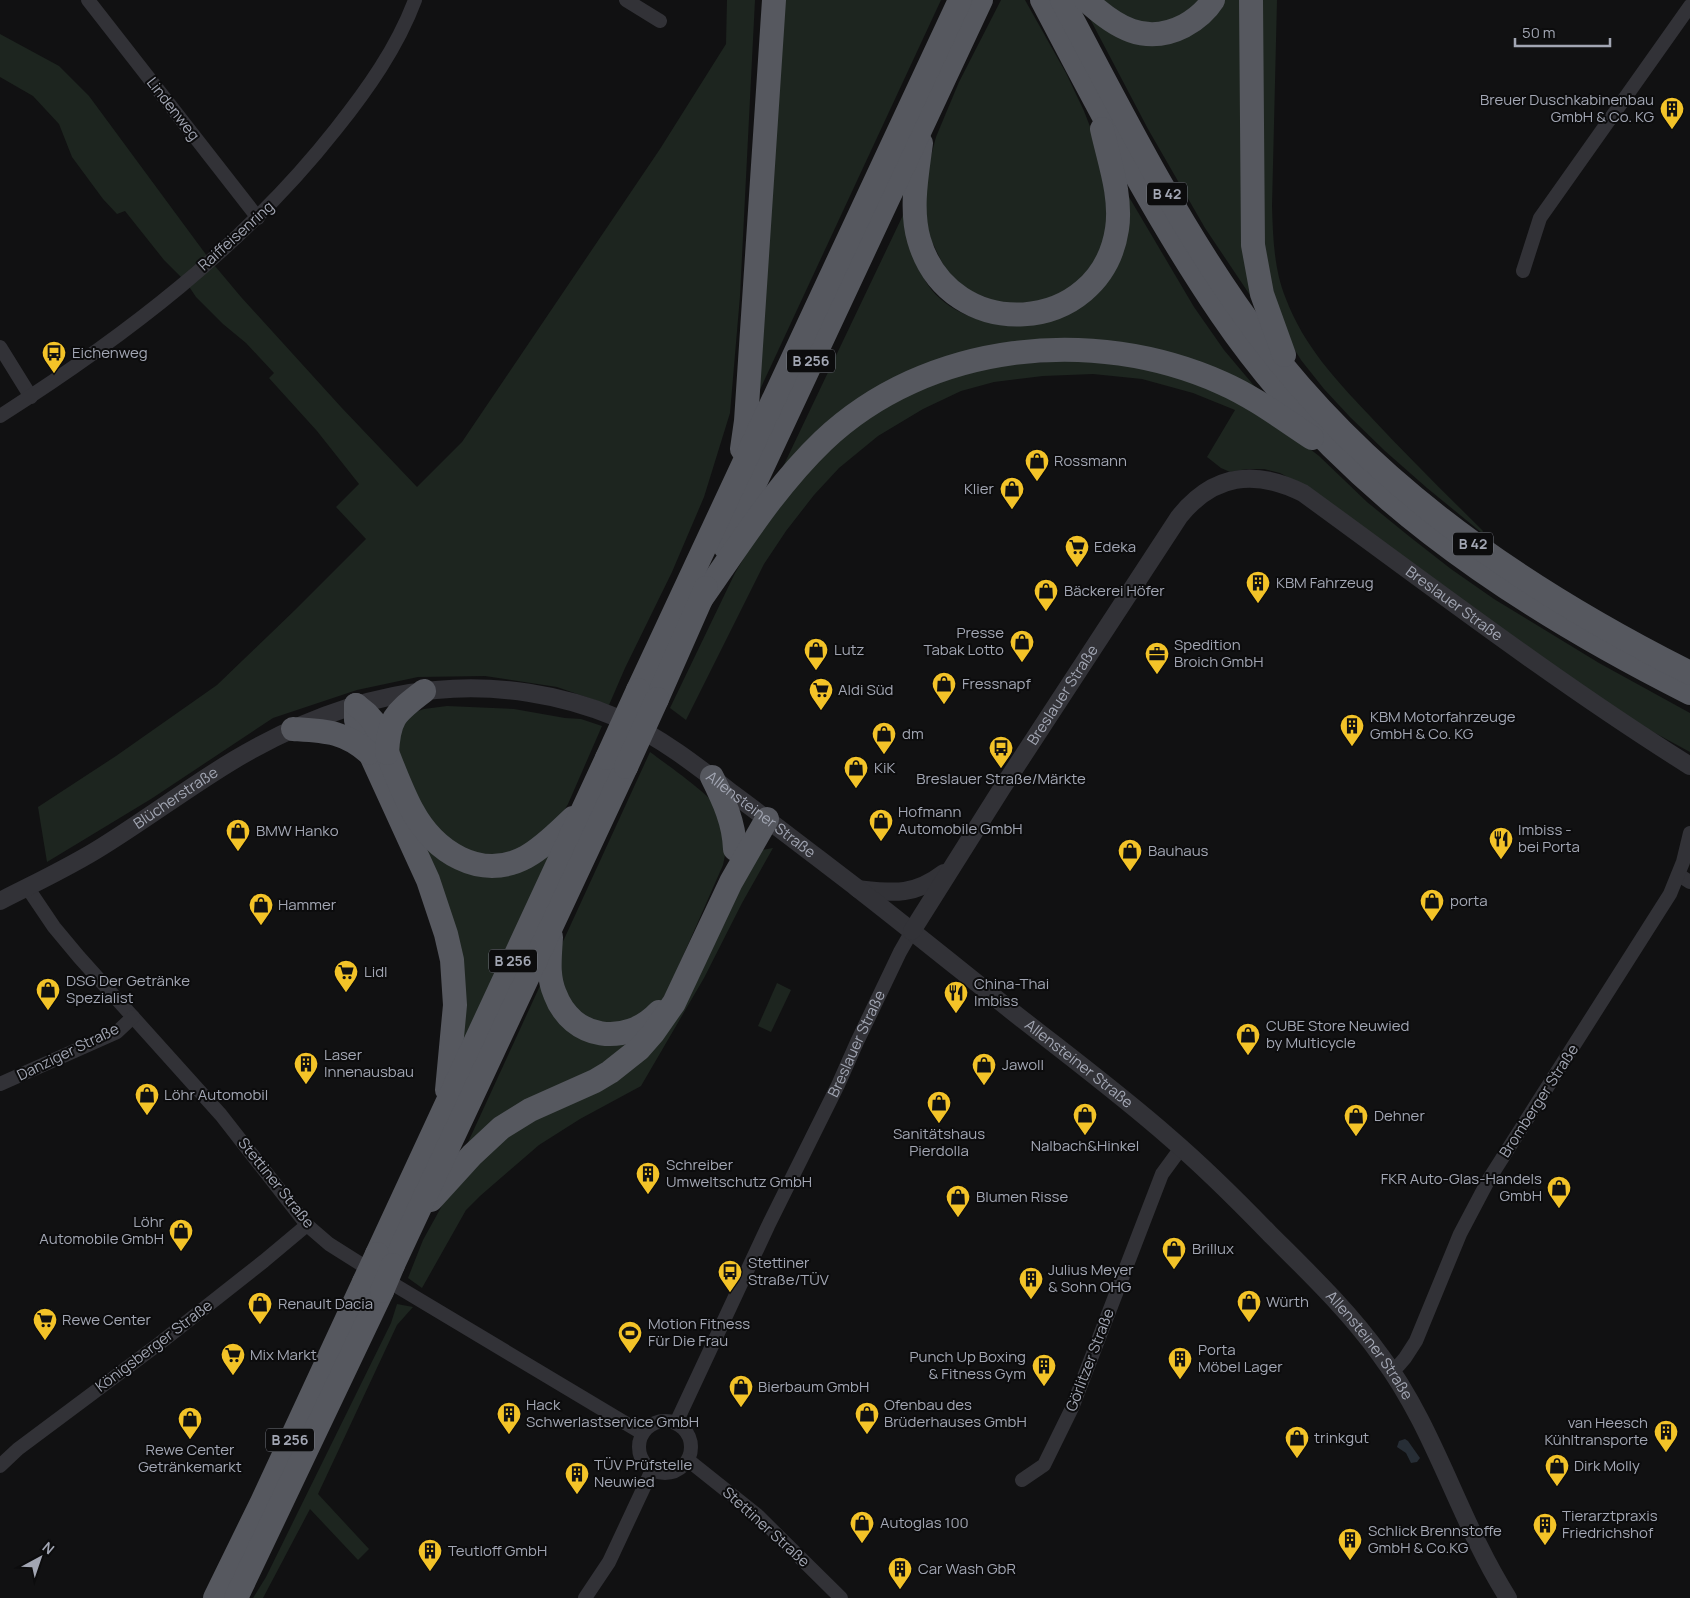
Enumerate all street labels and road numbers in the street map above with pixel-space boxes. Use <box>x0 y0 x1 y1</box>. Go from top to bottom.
street label: Lindenweg <box>142 73 205 145</box>
road number: B 42 <box>1147 182 1187 205</box>
street label: Raiffeisenring <box>193 196 278 275</box>
road number: B 256 <box>787 350 835 372</box>
road number: B 42 <box>1453 532 1493 556</box>
street label: Breslauer Straße <box>1402 561 1507 646</box>
street label: Breslauer Straße <box>1022 640 1103 749</box>
street label: Blücherstraße <box>129 761 222 834</box>
street label: Allensteiner Straße <box>702 766 820 863</box>
road number: B 256 <box>489 949 537 972</box>
street label: Breslauer Straße <box>823 987 890 1101</box>
street label: Allensteiner Straße <box>1021 1014 1138 1113</box>
street label: Danziger Straße <box>13 1018 123 1085</box>
street label: Bromberger Straße <box>1494 1040 1583 1162</box>
street label: Stettiner Straße <box>233 1133 320 1233</box>
street label: Allensteiner Straße <box>1321 1286 1418 1404</box>
street label: Königsberger Straße <box>91 1294 217 1397</box>
street label: Görlitzer Straße <box>1060 1305 1119 1414</box>
road number: B 256 <box>266 1428 314 1452</box>
street label: Stettiner Straße <box>718 1482 815 1572</box>

